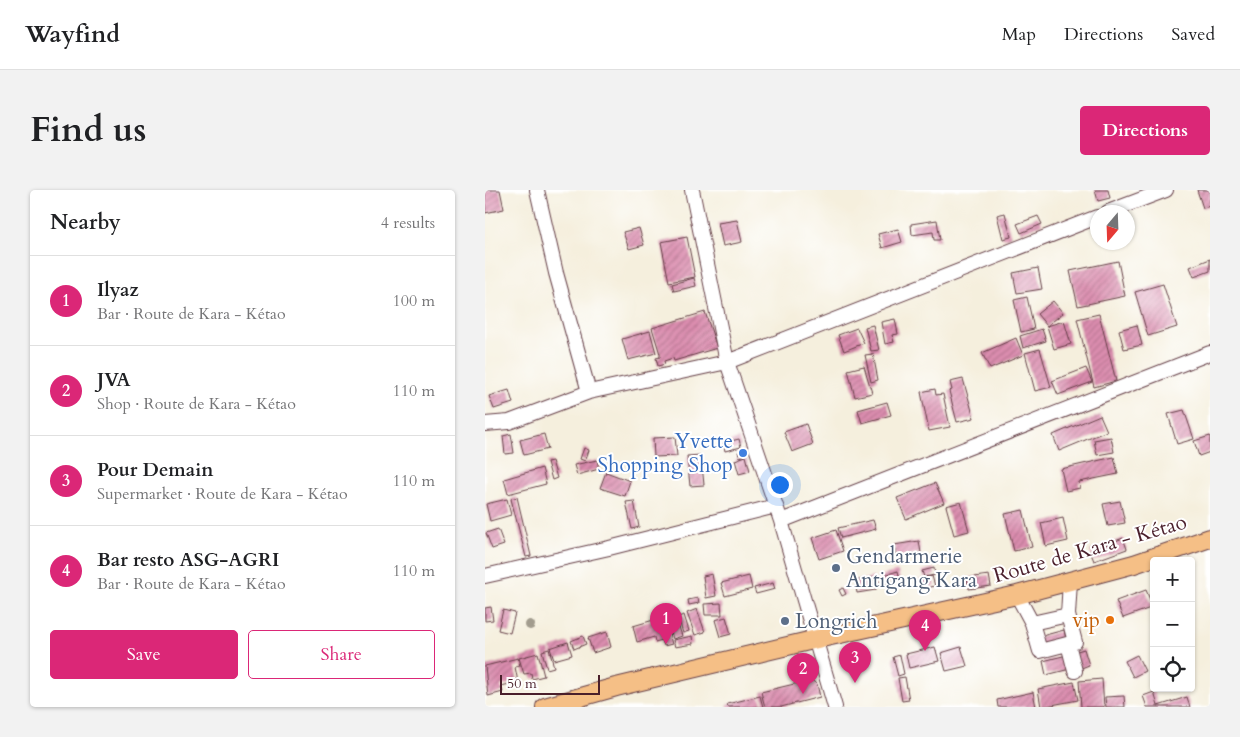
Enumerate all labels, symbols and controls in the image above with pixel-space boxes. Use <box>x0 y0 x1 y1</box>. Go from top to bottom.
text: Wayfind <box>25 18 120 51</box>
text: Map <box>1002 22 1036 47</box>
text: Directions <box>1064 22 1143 47</box>
text: Saved <box>1171 22 1215 47</box>
text: Find us <box>30 106 146 154</box>
button: Directions <box>1080 106 1210 155</box>
north arrow <box>1090 205 1135 250</box>
text: Nearby <box>50 208 121 237</box>
text: 4 results <box>381 212 435 234</box>
text: Ilyaz <box>97 277 139 303</box>
text: 1 <box>62 290 70 312</box>
text: 100 m <box>393 290 435 312</box>
text: Bar · Route de Kara - Kétao <box>97 303 286 325</box>
text: JVA <box>97 367 131 393</box>
text: 2 <box>62 380 70 402</box>
text: 110 m <box>393 380 435 402</box>
text: Shop · Route de Kara - Kétao <box>97 393 296 415</box>
place label: Yvette Shopping Shop <box>597 427 733 480</box>
marker: Yvette Shopping Shop <box>737 447 749 459</box>
text: Pour Demain <box>97 457 213 483</box>
text: 3 <box>62 470 70 492</box>
text: 110 m <box>393 470 435 492</box>
your location <box>767 472 793 498</box>
text: Supermarket · Route de Kara - Kétao <box>97 483 348 505</box>
street label: Route de Kara - Kétao <box>990 508 1190 590</box>
place label: Gendarmerie Antigang Kara <box>846 542 977 595</box>
text: Bar resto ASG-AGRI <box>97 547 279 573</box>
map controls <box>1150 557 1195 692</box>
button: + <box>1150 557 1195 602</box>
text: 4 <box>62 560 70 582</box>
text: 110 m <box>393 560 435 582</box>
marker: Gendarmerie Antigang Kara <box>830 562 842 574</box>
text: Bar · Route de Kara - Kétao <box>97 573 286 595</box>
button: − <box>1150 602 1195 647</box>
pin: 1 <box>650 603 682 644</box>
place label: vip <box>1072 606 1100 635</box>
place label: Longrich <box>795 607 878 636</box>
pin: 4 <box>909 610 941 651</box>
marker: vip <box>1104 614 1116 626</box>
marker: Longrich <box>779 615 791 627</box>
button: Save <box>50 630 238 679</box>
button: Share <box>248 630 435 679</box>
pin: 3 <box>839 642 871 683</box>
button: locate <box>1150 647 1195 692</box>
pin: 2 <box>787 653 819 694</box>
scale bar <box>500 672 600 695</box>
text: 50 m <box>507 674 537 693</box>

